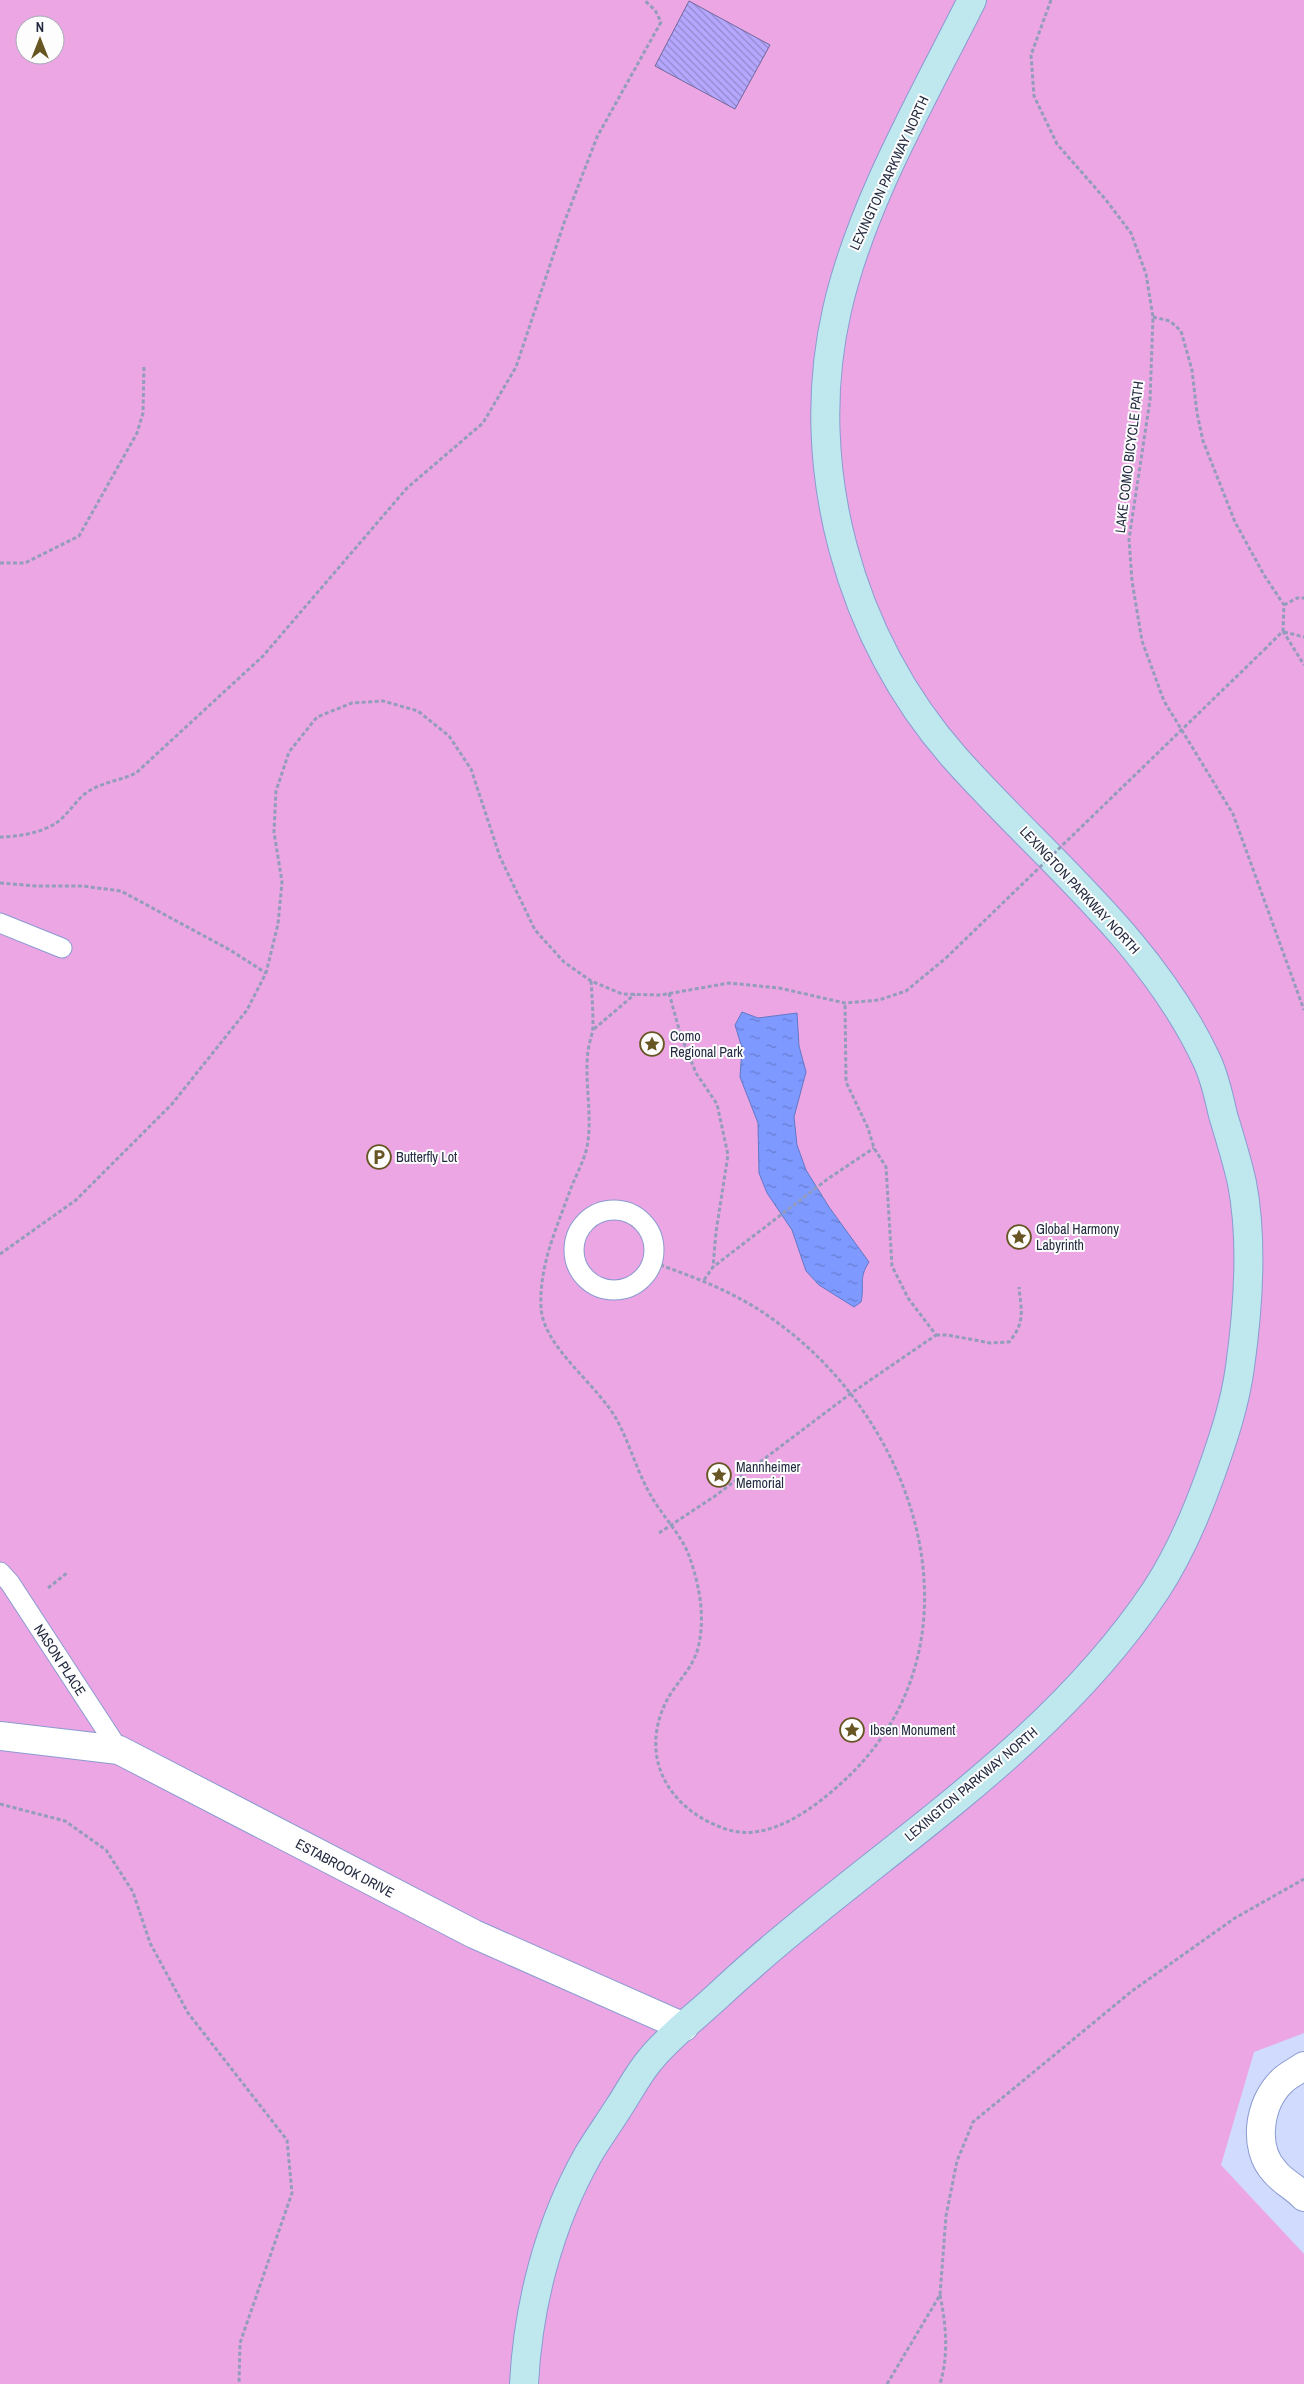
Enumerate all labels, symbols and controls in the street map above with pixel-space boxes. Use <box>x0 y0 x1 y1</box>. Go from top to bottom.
north arrow <box>15 15 65 65</box>
text: N <box>36 18 44 36</box>
street label: LEXINGTON PARKWAY NORTH <box>845 93 933 253</box>
street label: LAKE COMO BICYCLE PATH <box>1111 380 1147 534</box>
street label: LEXINGTON PARKWAY NORTH <box>1016 822 1144 958</box>
place label: Como Regional Park <box>670 1027 743 1061</box>
place icon: Como Regional Park <box>639 1031 665 1057</box>
parking icon: Butterfly Lot <box>366 1144 392 1170</box>
place label: Butterfly Lot <box>396 1148 457 1166</box>
place label: Global Harmony Labyrinth <box>1036 1220 1119 1254</box>
place icon: Global Harmony Labyrinth <box>1006 1224 1032 1250</box>
place label: Mannheimer Memorial <box>736 1458 801 1492</box>
place icon: Mannheimer Memorial <box>706 1462 732 1488</box>
street label: NASON PLACE <box>30 1621 90 1699</box>
place icon: Ibsen Monument <box>839 1717 865 1743</box>
place label: Ibsen Monument <box>870 1721 956 1739</box>
street label: LEXINGTON PARKWAY NORTH <box>901 1723 1041 1845</box>
street label: ESTABROOK DRIVE <box>293 1834 397 1902</box>

